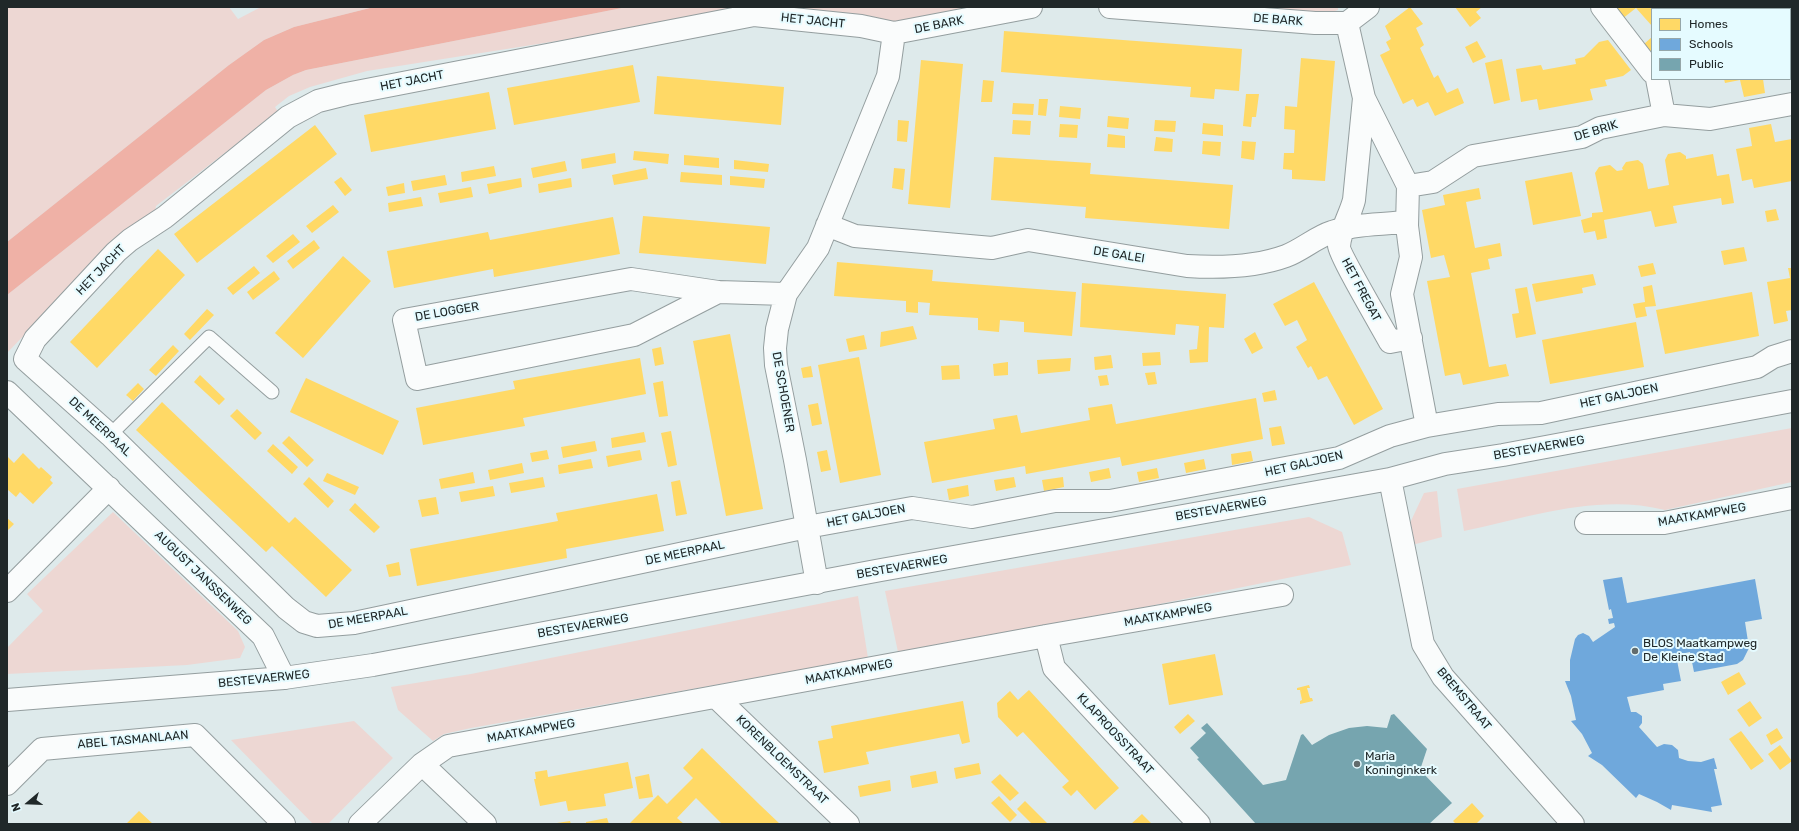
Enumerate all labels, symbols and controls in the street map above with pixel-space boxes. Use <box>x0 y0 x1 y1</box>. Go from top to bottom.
legend <box>1651 8 1791 80</box>
street label: HET JACHT <box>780 10 846 32</box>
street label: DE BARK <box>1253 11 1303 29</box>
street label: DE BARK <box>913 13 965 37</box>
text: Homes <box>1689 17 1728 31</box>
text: Schools <box>1689 37 1733 51</box>
text: Public <box>1689 57 1724 71</box>
street label: HET JACHT <box>379 68 445 94</box>
street label: DE BRIK <box>1572 118 1620 144</box>
street label: HET JACHT <box>73 242 129 298</box>
street label: DE GALEI <box>1092 244 1146 266</box>
street label: HET FREGAT <box>1338 256 1384 324</box>
street label: DE LOGGER <box>414 299 480 325</box>
street label: DE SCHOENER <box>769 351 797 433</box>
street label: HET GALJOEN <box>1578 381 1660 411</box>
street label: DE MEERPAAL <box>66 394 134 460</box>
street label: BESTEVAERWEG <box>1492 433 1586 463</box>
street label: HET GALJOEN <box>1263 448 1345 480</box>
street label: BESTEVAERWEG <box>1174 494 1268 524</box>
street label: MAATKAMPWEG <box>1657 500 1747 530</box>
street label: HET GALJOEN <box>825 501 907 531</box>
street label: AUGUST JANSSENWEG <box>151 528 255 628</box>
street label: DE MEERPAAL <box>644 538 726 568</box>
street label: BESTEVAERWEG <box>855 552 949 582</box>
street label: MAATKAMPWEG <box>1123 600 1213 630</box>
street label: DE MEERPAAL <box>327 604 409 632</box>
street label: BESTEVAERWEG <box>536 611 630 641</box>
place label: BLOS Maatkampweg De Kleine Stad <box>1643 637 1757 665</box>
marker: BLOS Maatkampweg De Kleine Stad <box>1630 646 1640 656</box>
street label: MAATKAMPWEG <box>804 656 894 688</box>
street label: BREMSTRAAT <box>1434 665 1494 733</box>
street label: BESTEVAERWEG <box>217 667 311 691</box>
street label: KLAPROOSSTRAAT <box>1074 690 1156 778</box>
street label: KORENBLOEMSTRAAT <box>733 712 831 808</box>
street label: MAATKAMPWEG <box>486 716 576 746</box>
street label: ABEL TASMANLAAN <box>77 728 189 752</box>
place label: Maria Koninginkerk <box>1365 750 1437 778</box>
marker: Maria Koninginkerk <box>1352 759 1362 769</box>
north arrow <box>8 783 48 823</box>
text: N <box>9 801 24 813</box>

